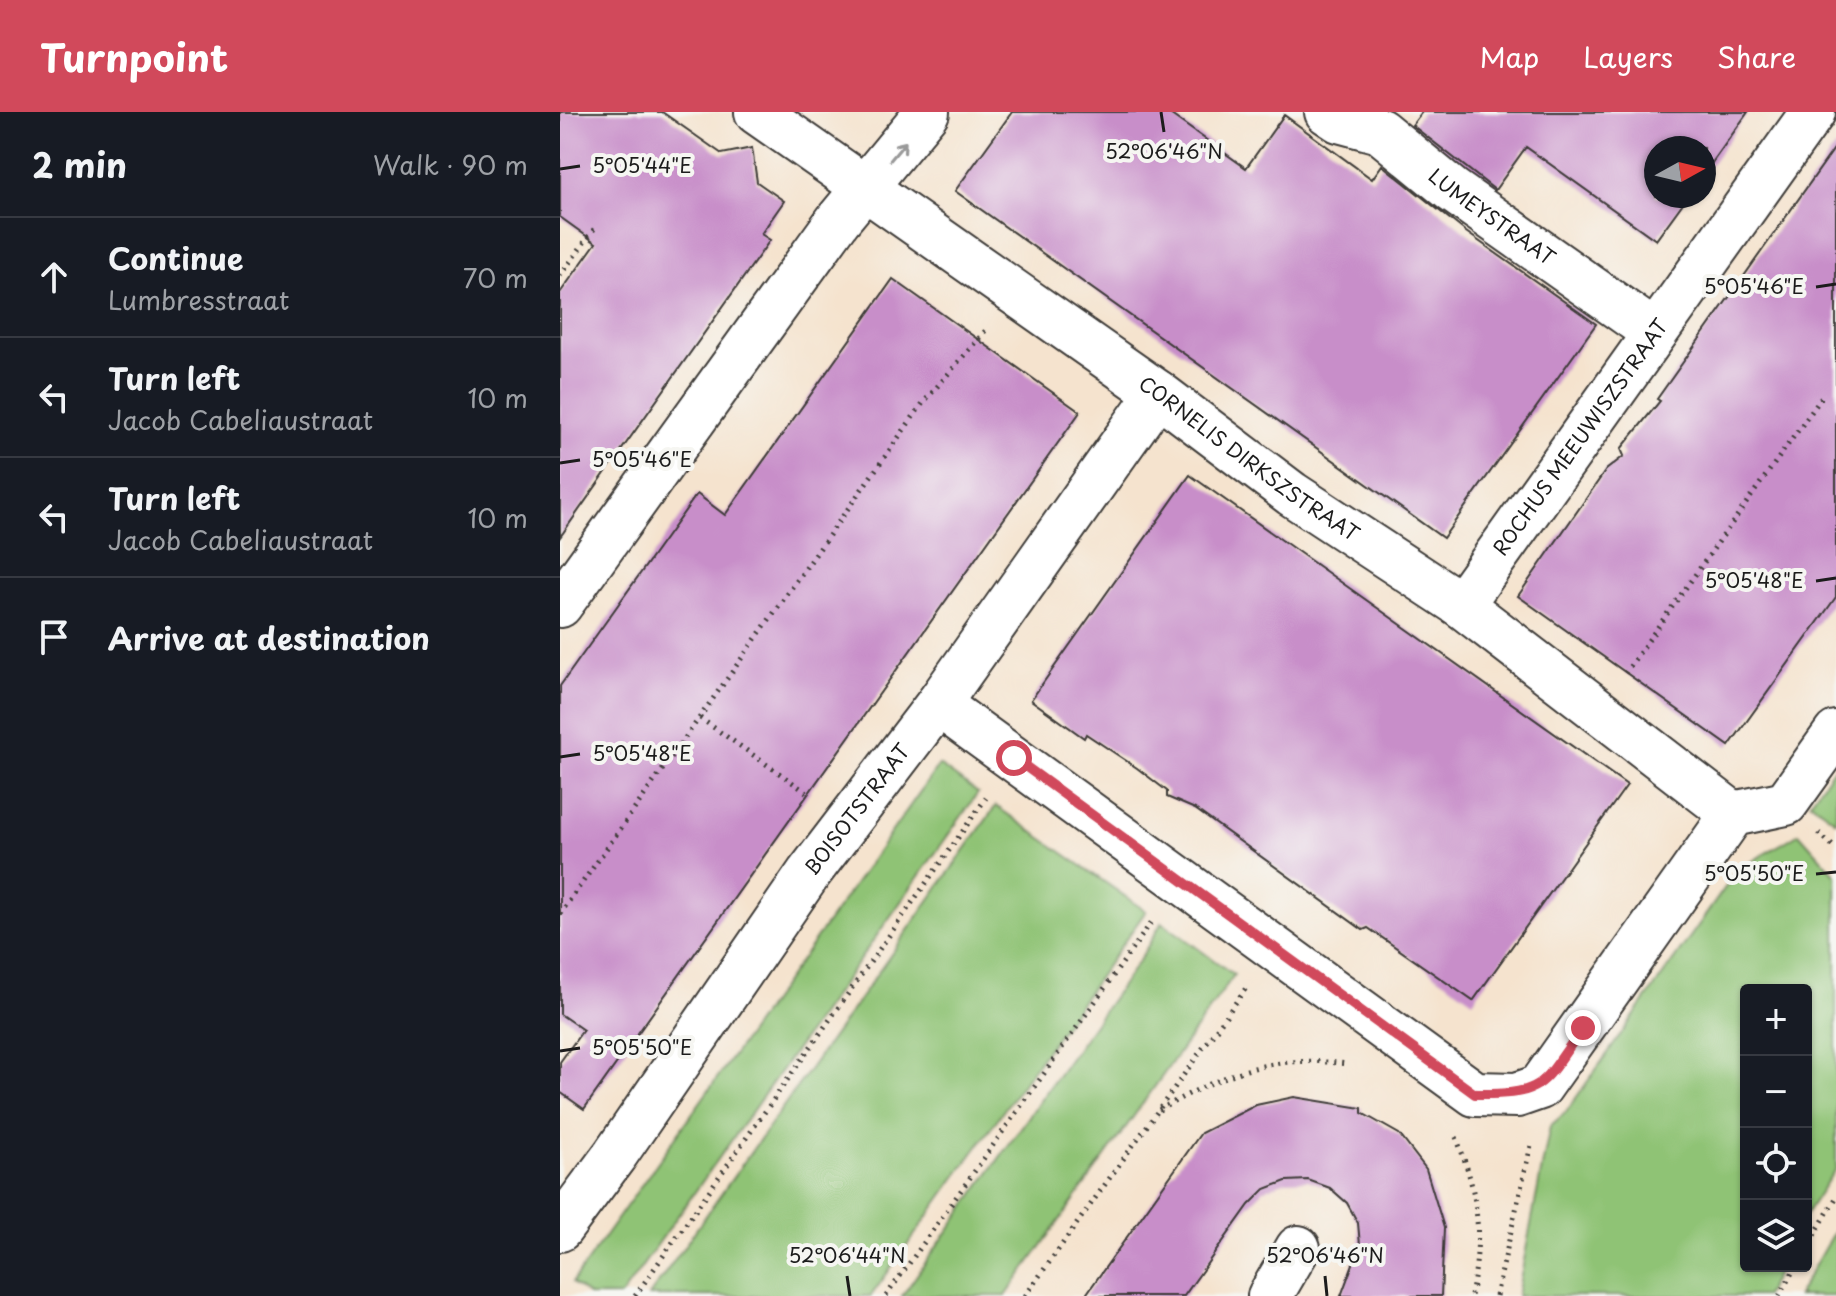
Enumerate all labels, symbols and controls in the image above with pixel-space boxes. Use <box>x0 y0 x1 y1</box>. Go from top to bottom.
text: Turnpoint <box>40 28 228 85</box>
text: Map <box>1479 35 1539 78</box>
text: Layers <box>1583 35 1673 78</box>
text: Share <box>1717 35 1796 78</box>
text: 52°06'46"N <box>1105 136 1223 166</box>
north arrow <box>1644 136 1716 208</box>
text: 2 min <box>32 138 127 190</box>
one-way arrow <box>889 142 907 162</box>
text: Walk · 90 m <box>373 145 528 184</box>
text: 5°05'44"E <box>592 150 692 180</box>
street label: LUMEYSTRAAT <box>1422 161 1562 272</box>
text: Continue <box>108 235 243 280</box>
icon: ahead <box>32 255 76 299</box>
text: 70 m <box>463 258 528 297</box>
text: 5°05'46"E <box>1704 271 1804 301</box>
text: Lumbresstraat <box>108 280 289 319</box>
street label: ROCHUS MEEUWISZSTRAAT <box>1485 312 1675 561</box>
text: Turn left <box>108 355 240 400</box>
street label: CORNELIS DIRKSZSTRAAT <box>1133 368 1366 548</box>
icon: left <box>32 375 76 419</box>
text: 10 m <box>467 378 528 417</box>
text: Jacob Cabeliaustraat <box>108 400 373 439</box>
text: 5°05'46"E <box>592 444 692 474</box>
text: Turn left <box>108 475 240 520</box>
icon: left <box>32 495 76 539</box>
text: 10 m <box>467 498 528 537</box>
text: Jacob Cabeliaustraat <box>108 520 373 559</box>
text: 5°05'48"E <box>1704 565 1804 595</box>
icon: arrive <box>32 615 76 659</box>
text: Arrive at destination <box>108 615 430 660</box>
street label: BOISOTSTRAAT <box>796 737 917 881</box>
text: 5°05'48"E <box>592 738 692 768</box>
route start <box>996 740 1032 776</box>
text: 5°05'50"E <box>1704 858 1804 888</box>
map controls <box>1740 984 1812 1272</box>
button: + <box>1740 984 1812 1056</box>
route end <box>1565 1010 1601 1046</box>
text: 5°05'50"E <box>592 1032 692 1062</box>
button: − <box>1740 1056 1812 1128</box>
button: locate <box>1740 1128 1812 1200</box>
button: layers <box>1740 1200 1812 1272</box>
text: 52°06'44"N <box>788 1240 906 1270</box>
text: 52°06'46"N <box>1266 1240 1384 1270</box>

